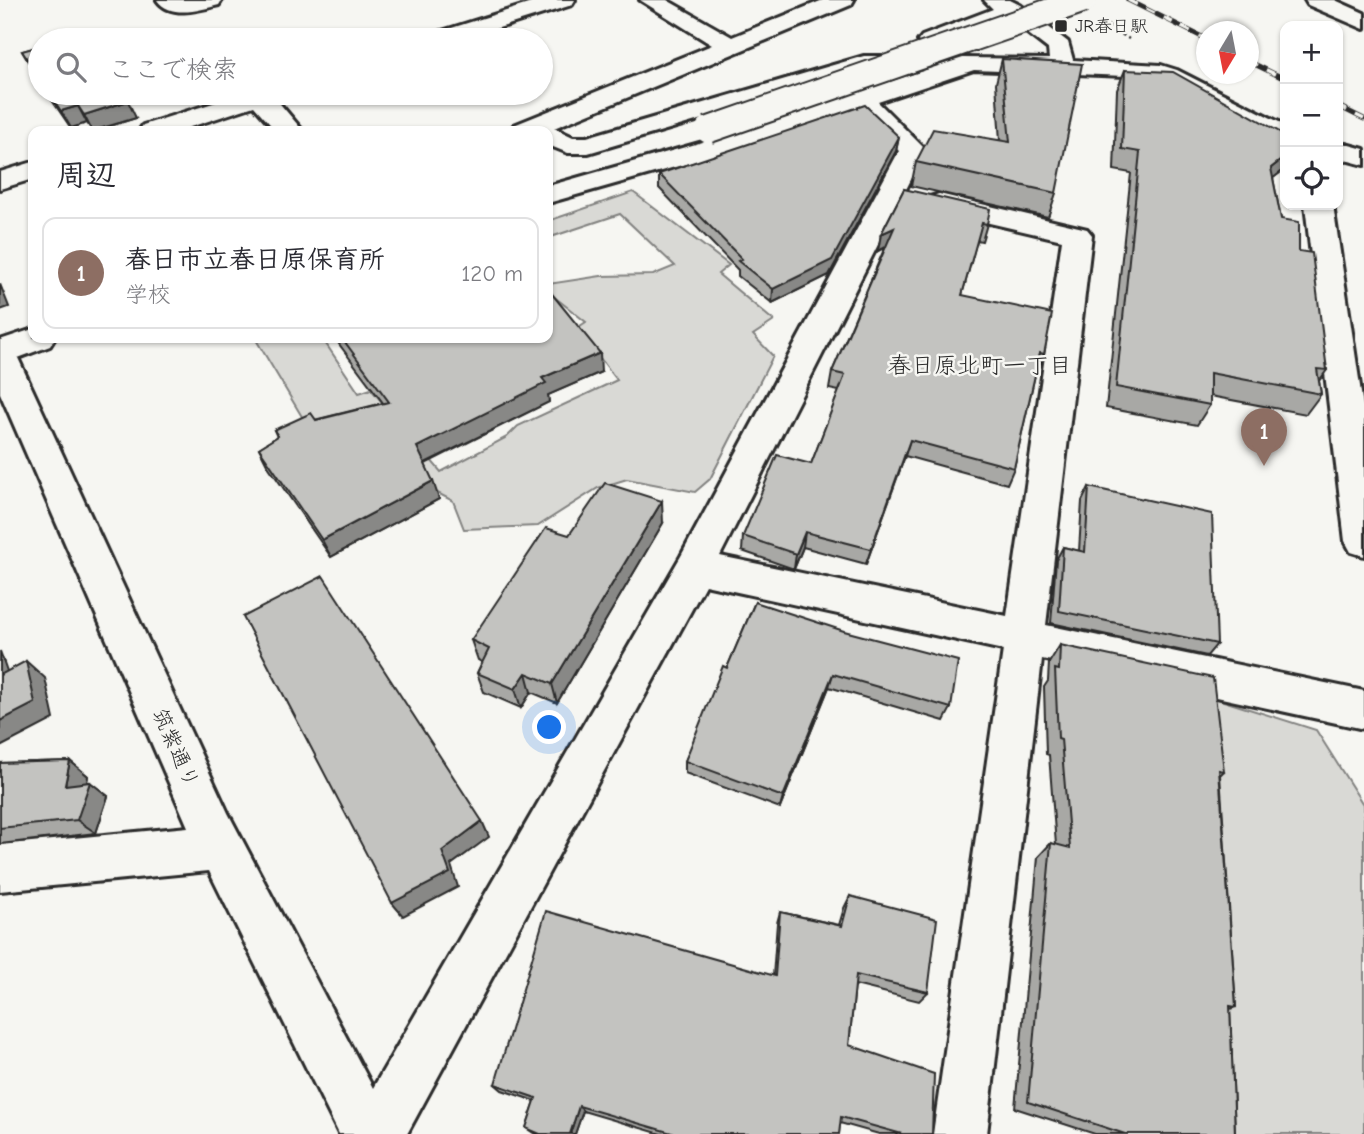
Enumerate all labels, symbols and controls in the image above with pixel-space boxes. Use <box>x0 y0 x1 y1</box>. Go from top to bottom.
place label: JR春日駅 <box>1075 16 1148 37</box>
marker: JR春日駅 <box>1053 18 1069 34</box>
north arrow <box>1196 21 1259 84</box>
map controls <box>1280 21 1343 210</box>
button: + <box>1280 21 1343 84</box>
search box <box>28 28 553 105</box>
icon: search <box>52 48 90 86</box>
text: ここで検索 <box>108 55 238 85</box>
button: − <box>1280 84 1343 147</box>
button: locate <box>1280 147 1343 210</box>
text: 周辺 <box>56 158 116 193</box>
text: 春日市立春日原保育所 <box>125 245 385 275</box>
text: 1 <box>76 260 86 287</box>
text: 120 m <box>461 260 523 287</box>
text: 学校 <box>125 281 171 308</box>
district label: 春日原北町一丁目 <box>888 352 1072 379</box>
pin: 1 <box>1241 408 1287 466</box>
street label: 筑紫通り <box>148 705 204 791</box>
your location <box>532 710 566 744</box>

